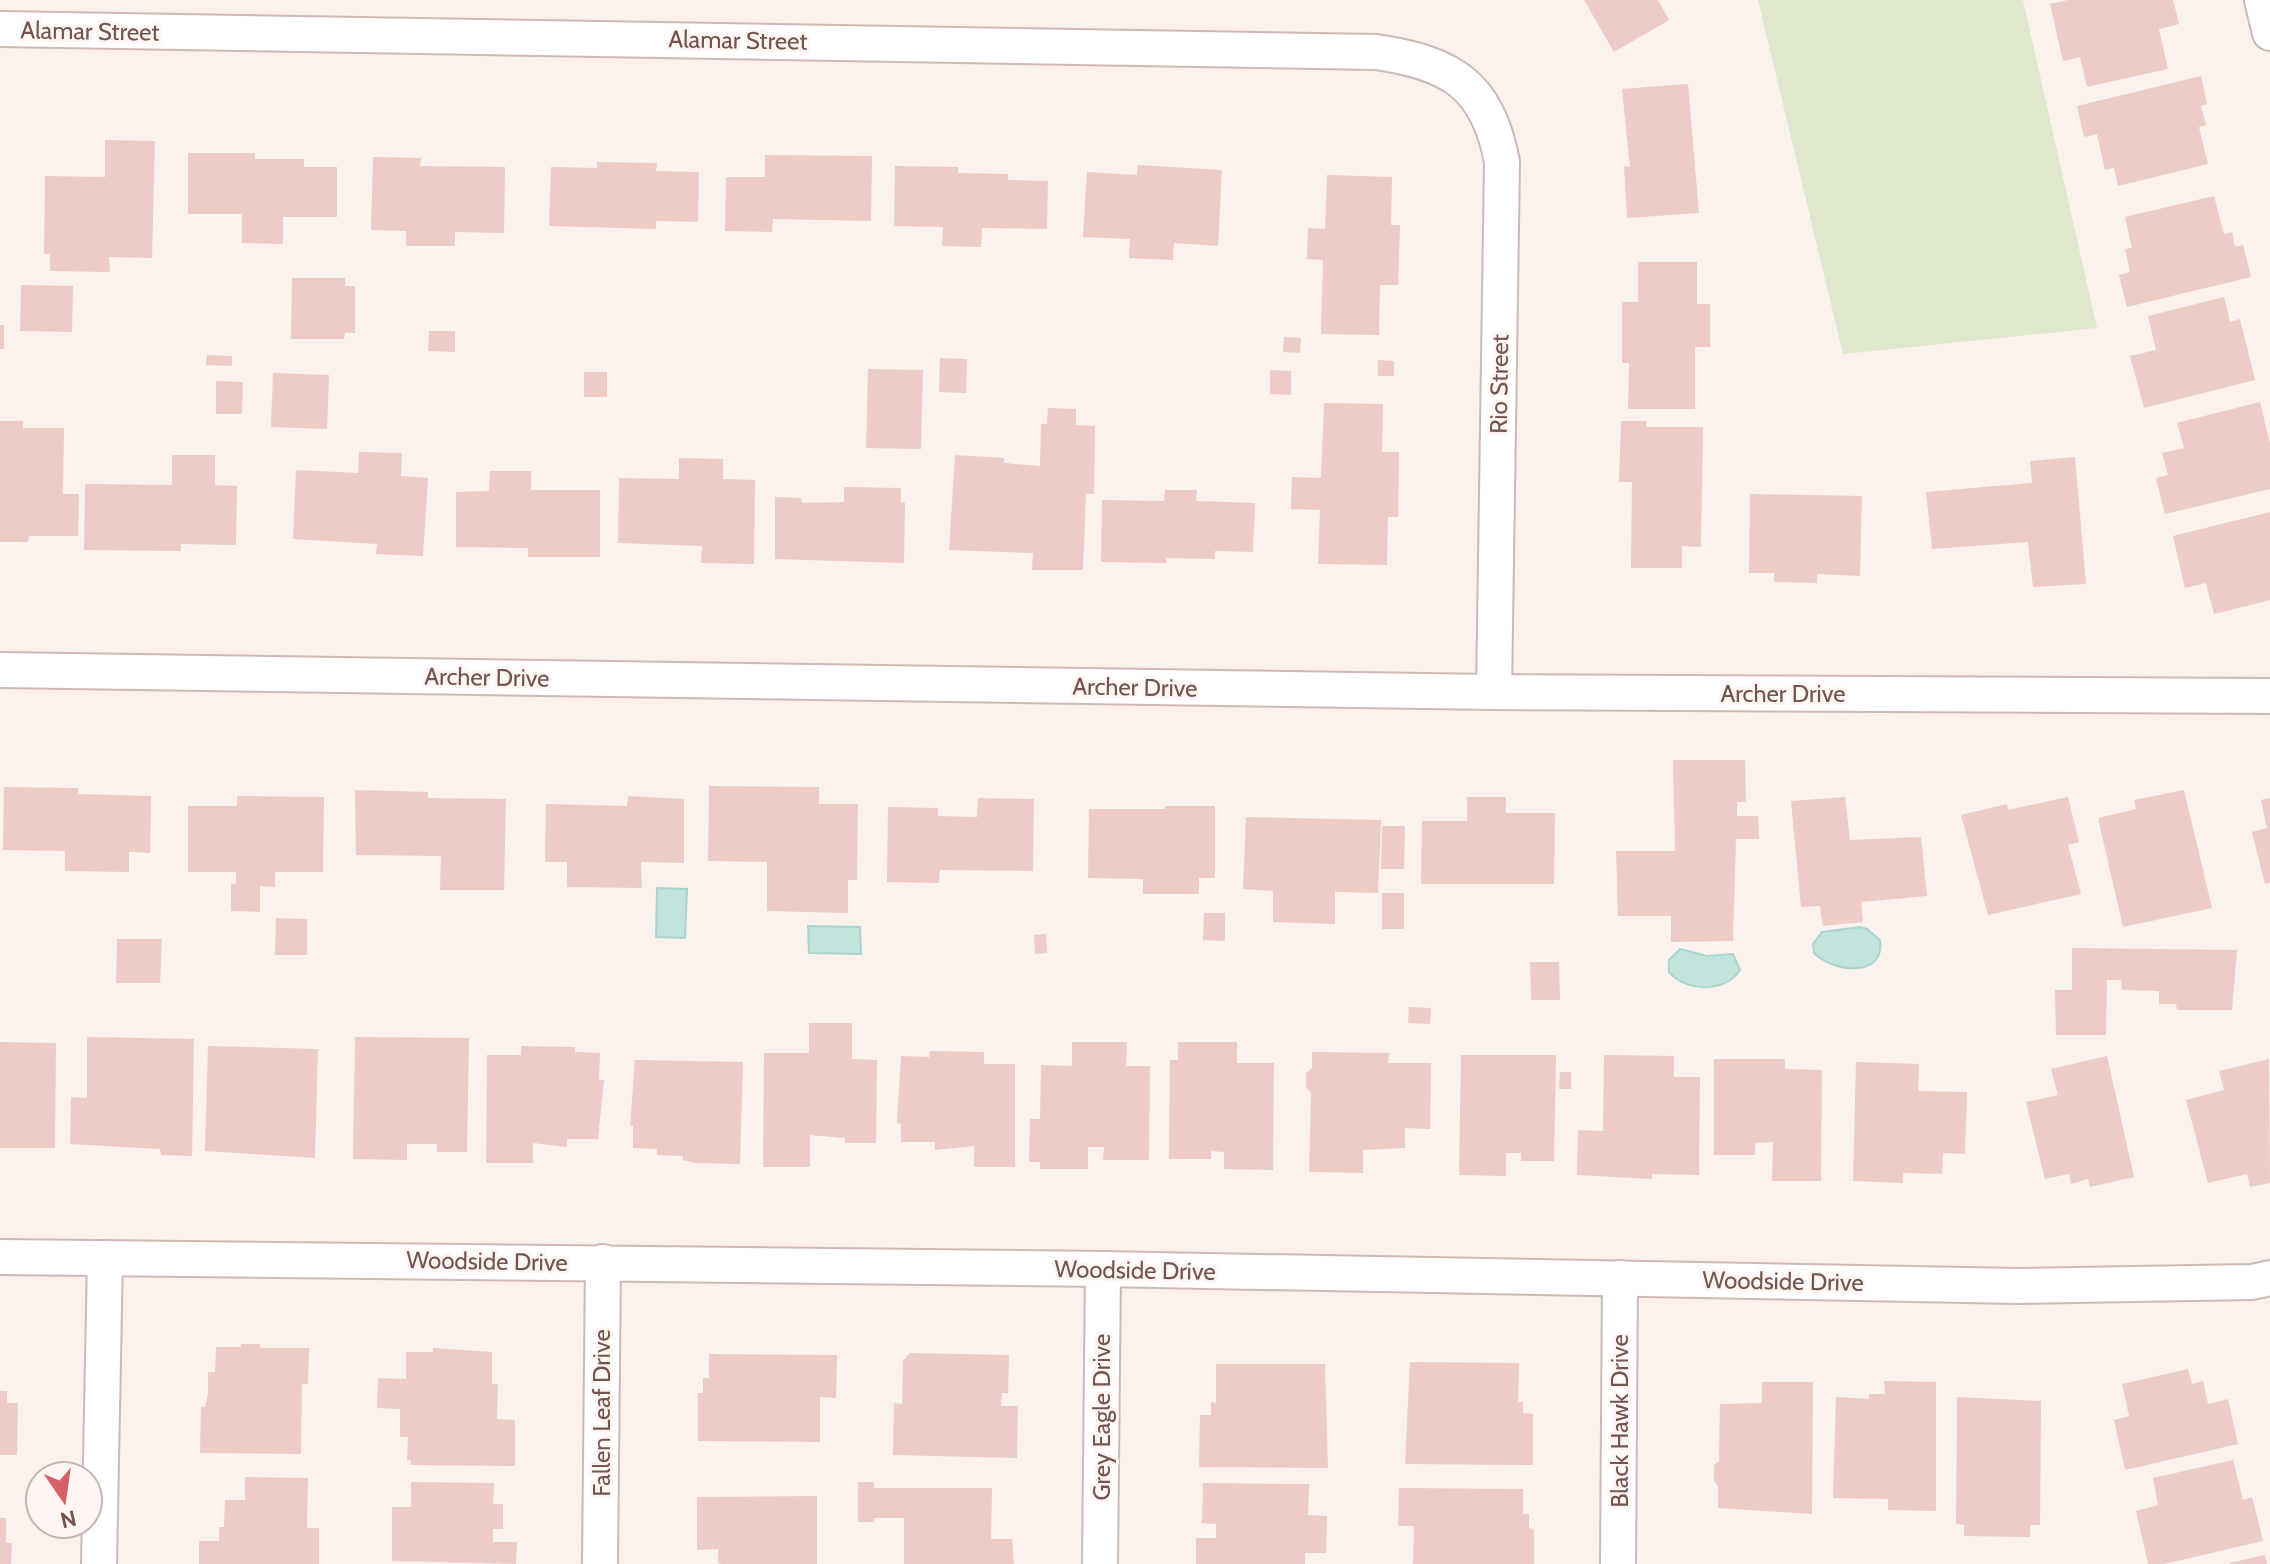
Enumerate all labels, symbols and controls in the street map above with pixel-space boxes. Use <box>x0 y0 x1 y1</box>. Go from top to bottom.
street label: Alamar Street <box>20 15 160 47</box>
street label: Alamar Street <box>668 24 808 56</box>
street label: Rio Street <box>1484 334 1514 434</box>
street label: Archer Drive <box>424 661 550 693</box>
street label: Archer Drive <box>1072 671 1198 703</box>
street label: Archer Drive <box>1720 679 1846 708</box>
street label: Woodside Drive <box>406 1245 568 1277</box>
street label: Woodside Drive <box>1054 1254 1216 1286</box>
street label: Woodside Drive <box>1702 1265 1864 1297</box>
street label: Fallen Leaf Drive <box>587 1329 616 1497</box>
street label: Grey Eagle Drive <box>1087 1334 1116 1500</box>
street label: Black Hawk Drive <box>1605 1334 1634 1508</box>
north arrow <box>24 1460 104 1540</box>
text: N <box>58 1504 79 1534</box>

